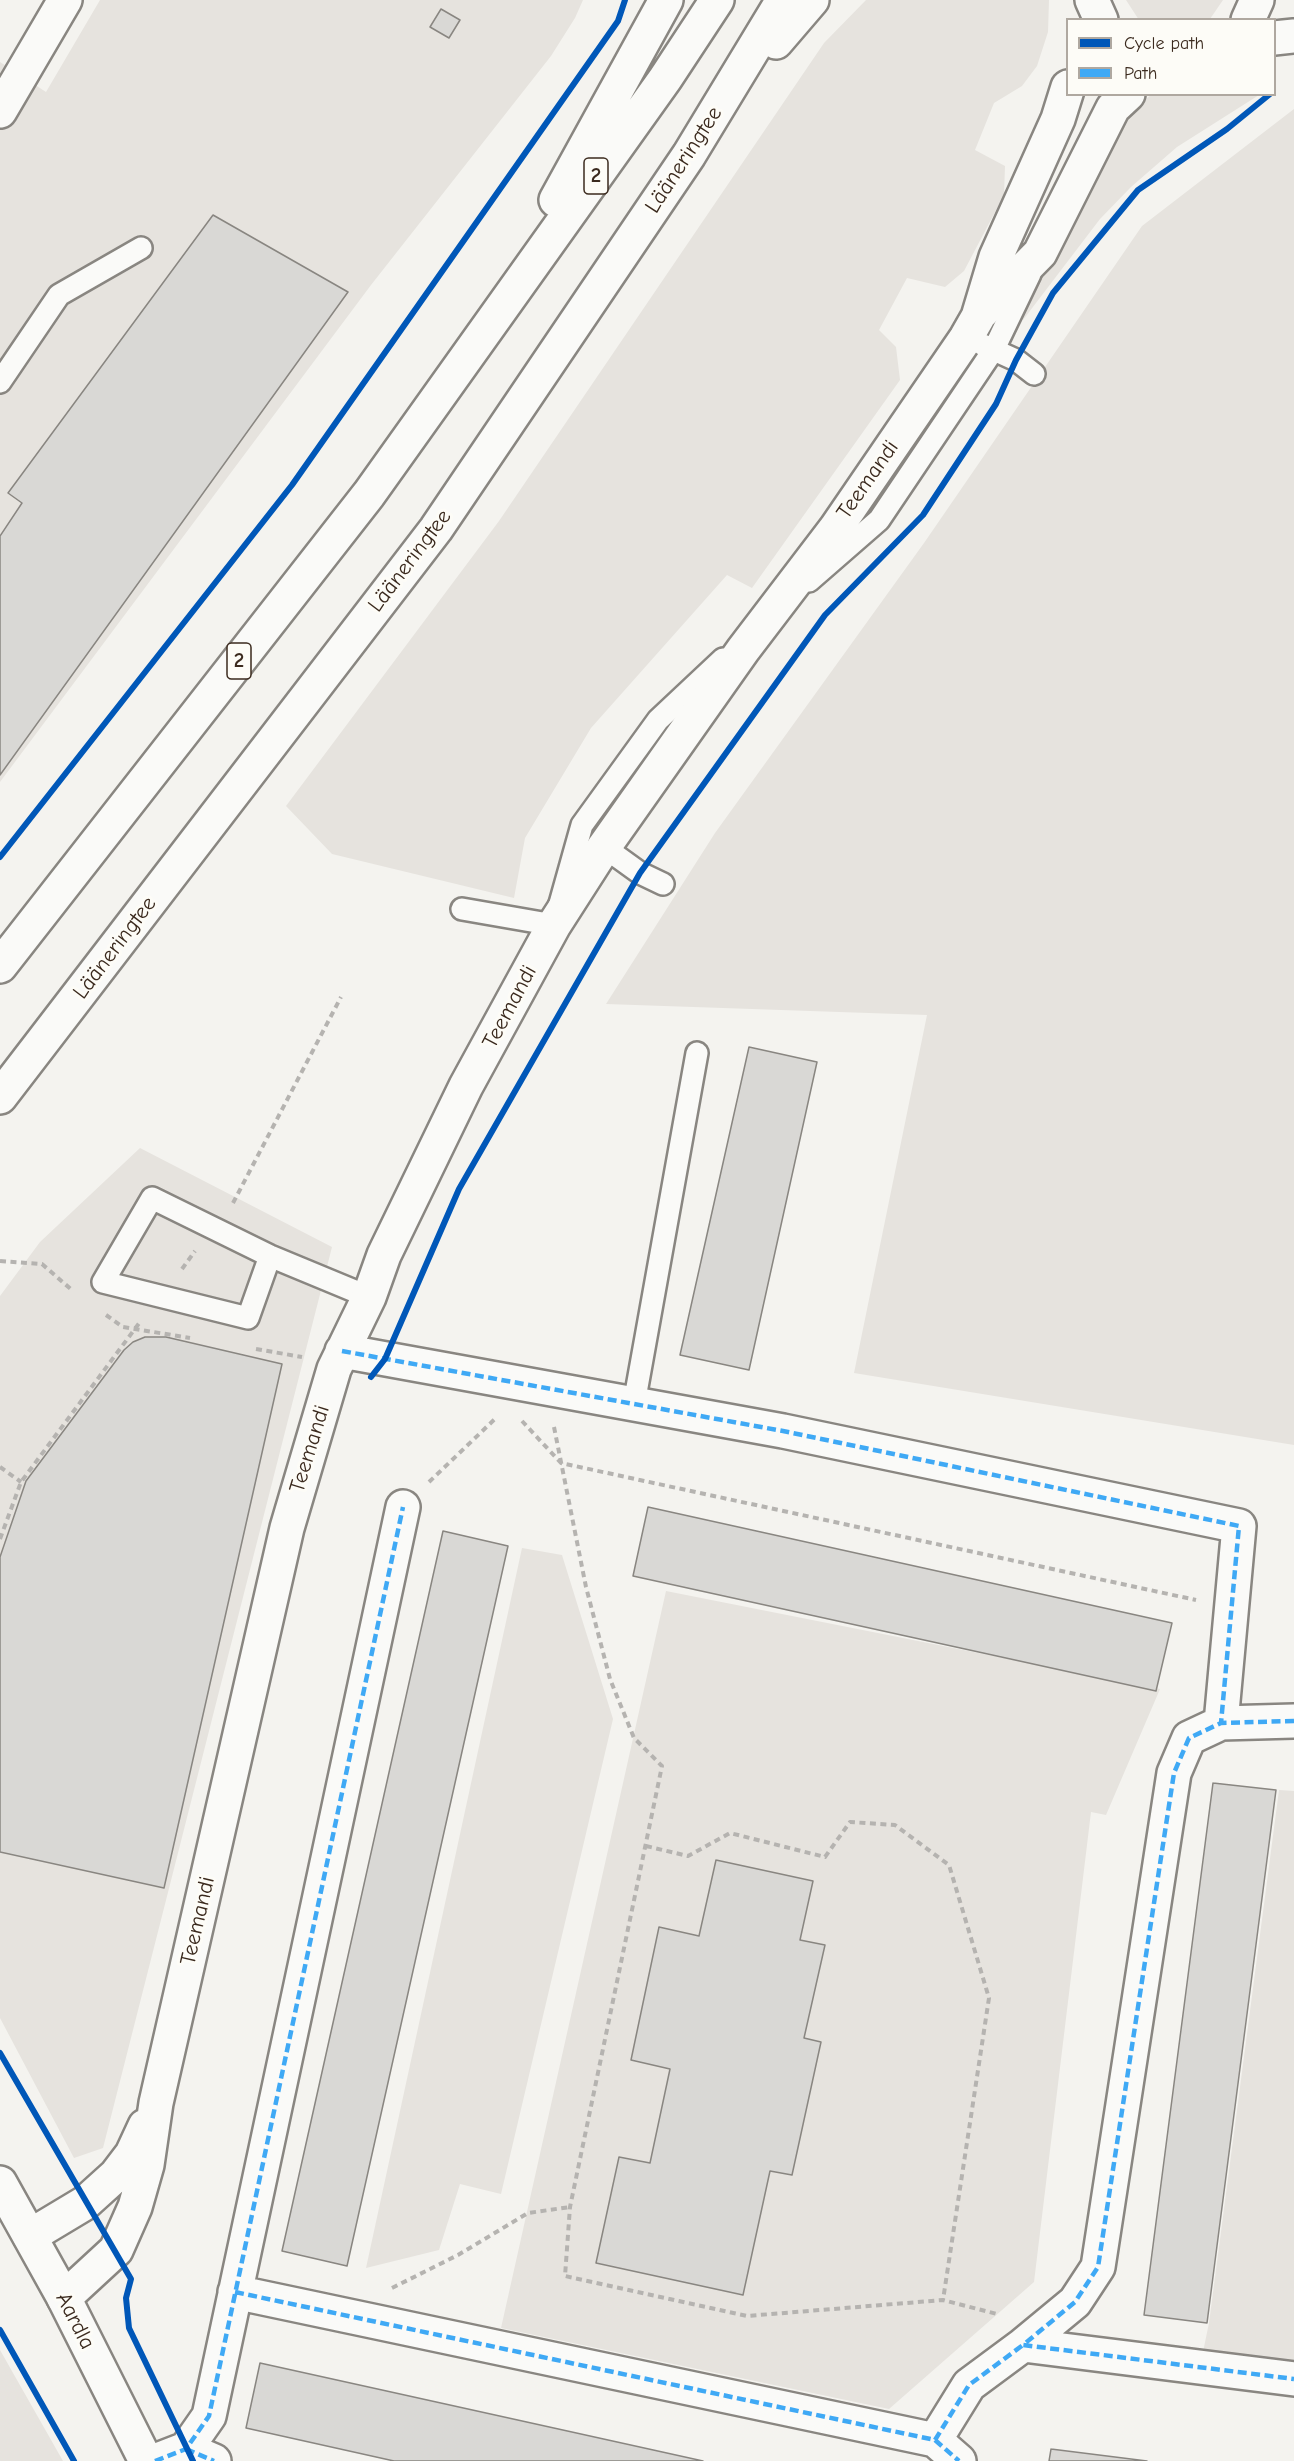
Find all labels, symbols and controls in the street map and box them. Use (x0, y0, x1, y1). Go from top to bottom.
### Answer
legend (1066, 18, 1276, 96)
text: Cycle path (1124, 33, 1204, 54)
text: Path (1124, 63, 1157, 84)
street label: Lääneringtee (640, 102, 728, 218)
road number: 2 (584, 158, 608, 194)
street label: Teemandi (831, 436, 905, 524)
street label: Lääneringtee (363, 504, 457, 618)
road number: 2 (227, 643, 251, 679)
street label: Lääneringtee (68, 891, 162, 1005)
street label: Teemandi (477, 961, 543, 1053)
street label: Teemandi (284, 1402, 336, 1496)
street label: Teemandi (175, 1874, 221, 1968)
street label: Aardla (50, 2288, 100, 2354)

